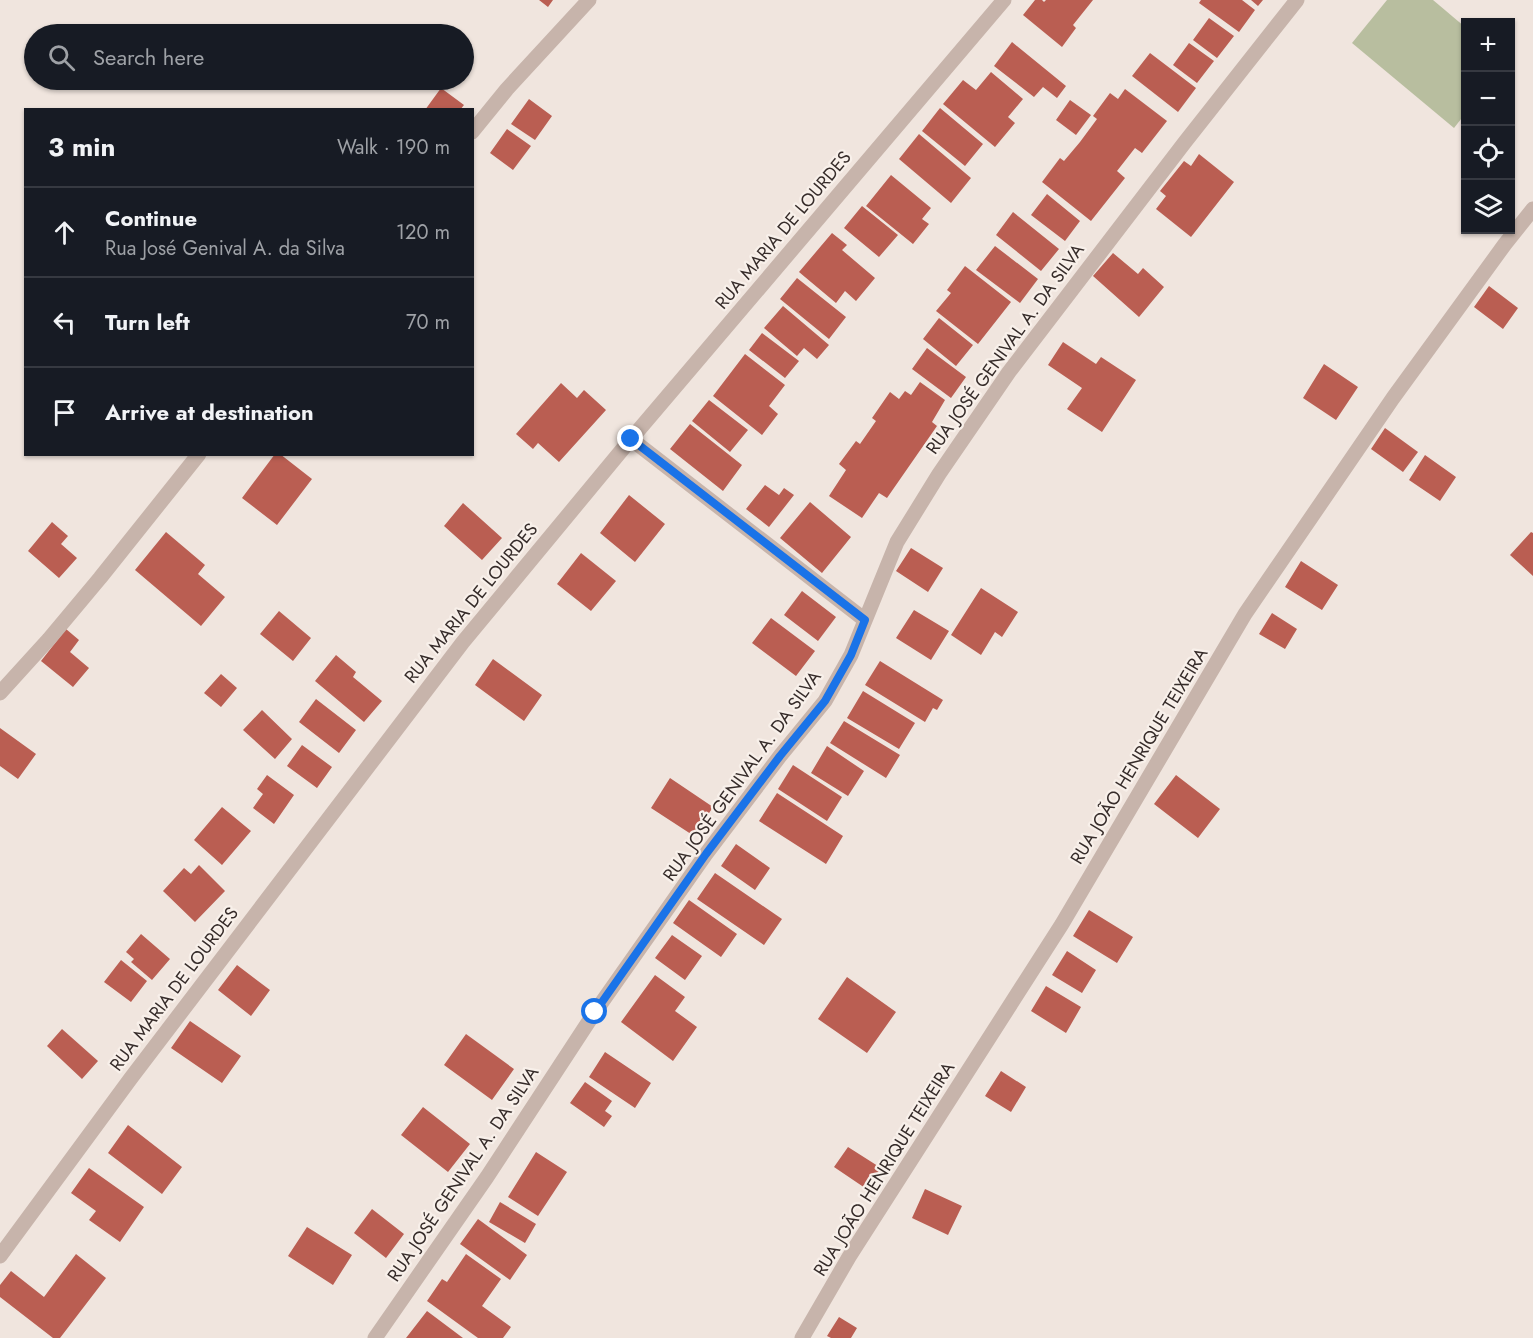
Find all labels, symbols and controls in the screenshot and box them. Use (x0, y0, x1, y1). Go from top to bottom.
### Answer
map controls (1461, 18, 1515, 234)
button: + (1461, 18, 1515, 72)
search box (24, 24, 474, 90)
icon: search (45, 41, 78, 74)
text: Search here (93, 41, 204, 73)
button: − (1461, 72, 1515, 126)
button: locate (1461, 126, 1515, 180)
text: 3 min (48, 128, 115, 166)
text: Walk · 190 m (337, 133, 450, 162)
street label: RUA MARIA DE LOURDES (709, 145, 857, 315)
button: layers (1461, 180, 1515, 234)
text: Continue (105, 202, 197, 234)
icon: ahead (48, 216, 81, 249)
text: 120 m (396, 218, 450, 247)
text: Rua José Genival A. da Silva (105, 234, 345, 263)
street label: RUA JOSÉ GENIVAL A. DA SILVA (920, 238, 1090, 460)
icon: left (48, 306, 81, 339)
text: Turn left (105, 306, 190, 338)
text: 70 m (406, 308, 450, 337)
icon: arrive (48, 396, 81, 429)
text: Arrive at destination (105, 396, 314, 428)
route end (617, 425, 643, 451)
street label: RUA MARIA DE LOURDES (398, 517, 544, 689)
street label: RUA JOÃO HENRIQUE TEIXEIRA (1064, 643, 1214, 869)
street label: RUA JOSÉ GENIVAL A. DA SILVA (657, 665, 827, 887)
street label: RUA MARIA DE LOURDES (104, 901, 245, 1076)
route start (581, 998, 607, 1024)
street label: RUA JOÃO HENRIQUE TEIXEIRA (807, 1057, 961, 1281)
street label: RUA JOSÉ GENIVAL A. DA SILVA (381, 1061, 545, 1287)

